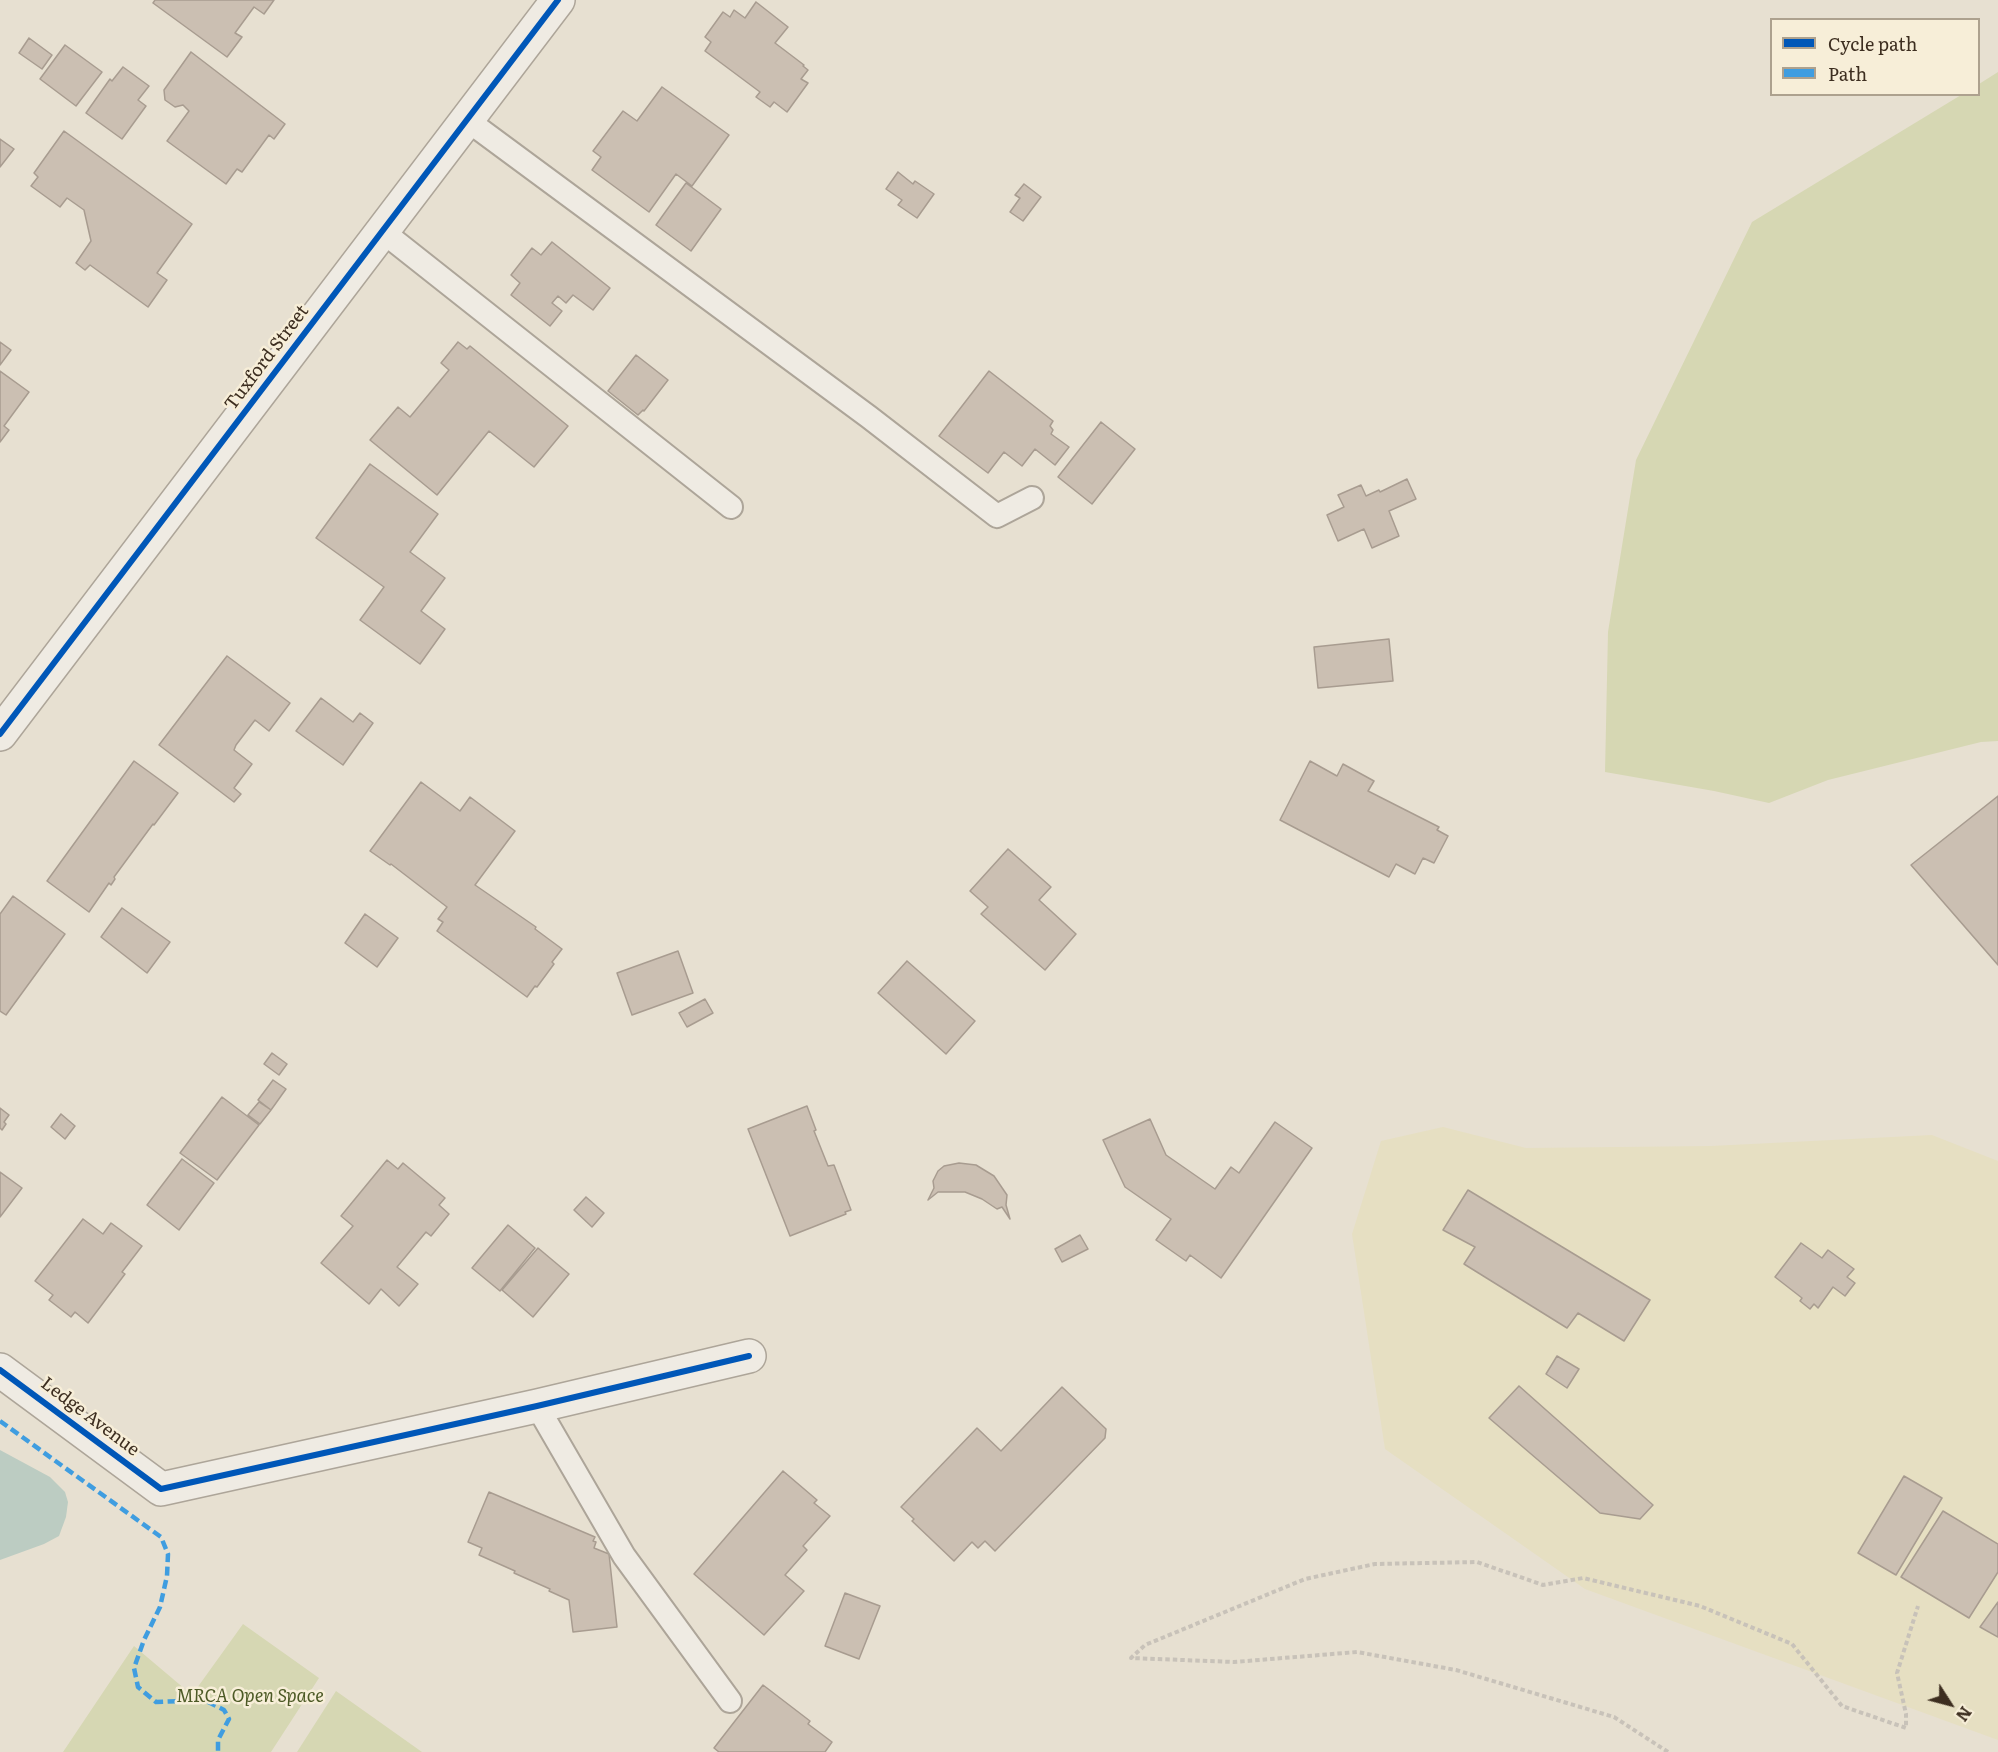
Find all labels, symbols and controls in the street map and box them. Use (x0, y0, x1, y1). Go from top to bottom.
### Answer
legend (1770, 18, 1980, 96)
text: Cycle path (1828, 30, 1917, 57)
text: Path (1828, 60, 1867, 87)
street label: Tuxford Street (220, 301, 314, 415)
street label: Ledge Avenue (37, 1373, 143, 1461)
north arrow (1920, 1674, 1980, 1734)
park label: MRCA Open Space (176, 1686, 324, 1708)
text: N (1951, 1702, 1978, 1727)

